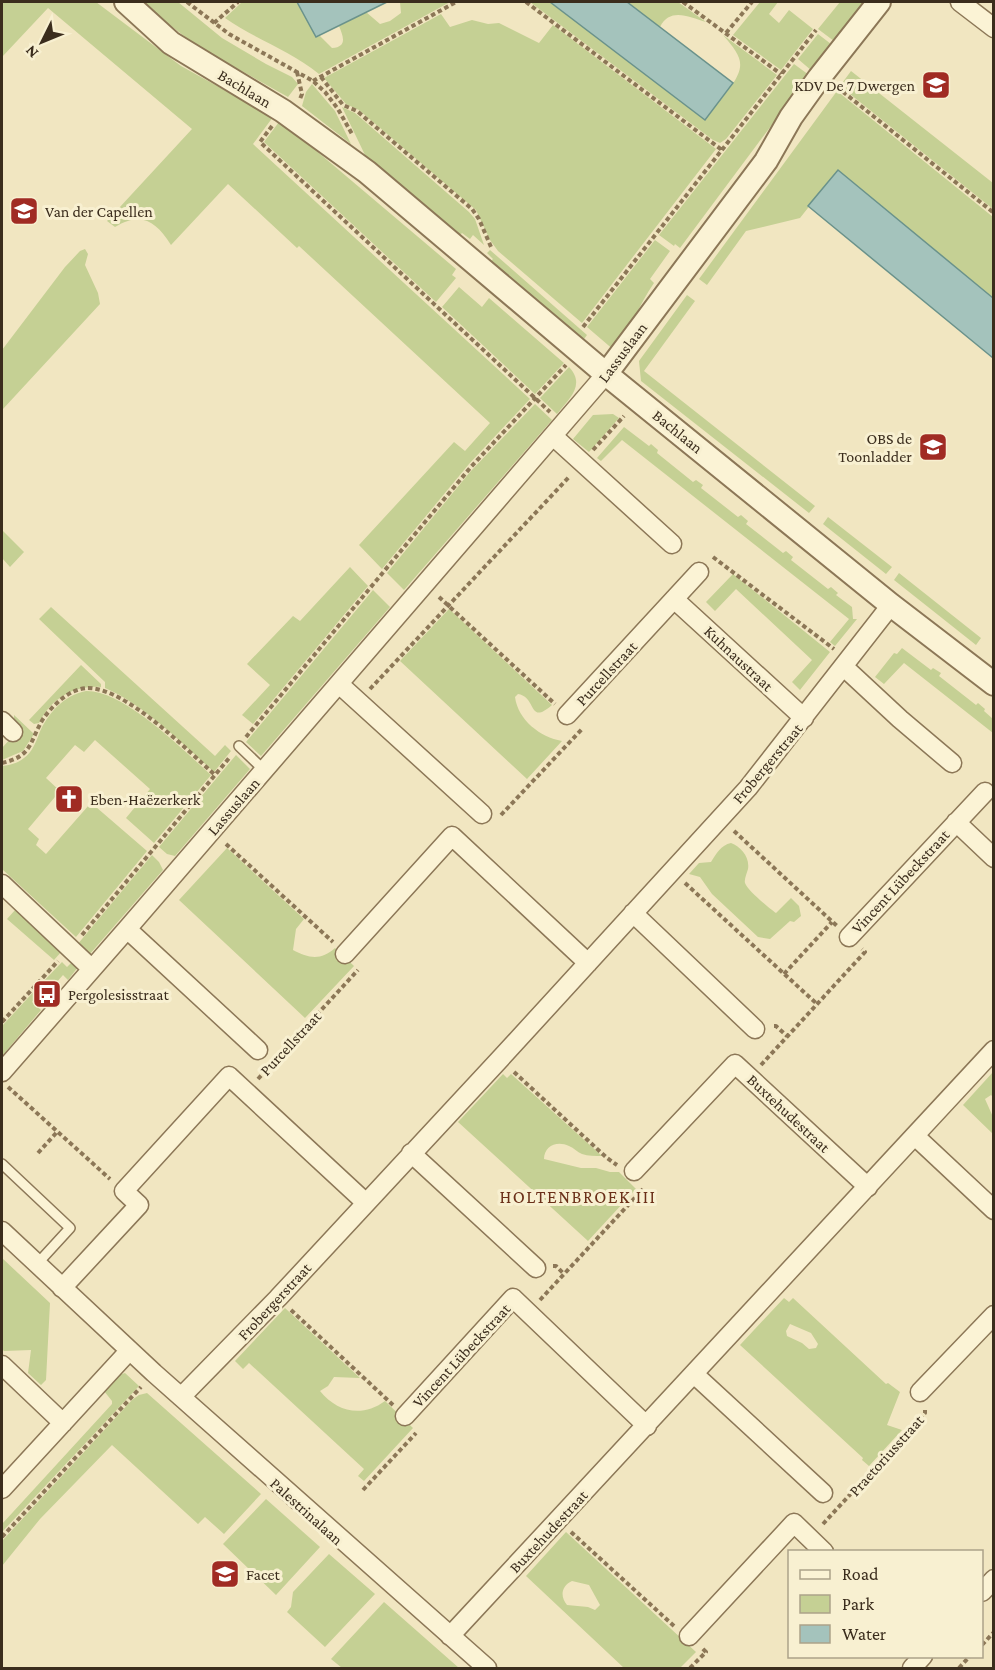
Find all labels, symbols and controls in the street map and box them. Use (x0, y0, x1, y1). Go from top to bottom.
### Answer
north arrow (12, 12, 72, 72)
text: N (21, 42, 41, 62)
street label: Bachlaan (215, 66, 275, 111)
school or university icon: KDV De 7 Dwergen (920, 69, 952, 101)
place label: KDV De 7 Dwergen (794, 77, 915, 95)
school or university icon: Van der Capellen (8, 195, 40, 227)
place label: Van der Capellen (45, 203, 153, 221)
street label: Lassuslaan (594, 319, 651, 385)
street label: Bachlaan (649, 406, 706, 457)
place label: OBS de Toonladder (838, 430, 912, 465)
school or university icon: OBS de Toonladder (917, 431, 949, 463)
street label: Kuhnaustraat (701, 622, 777, 695)
street label: Purcellstraat (573, 637, 641, 709)
street label: Frobergerstraat (729, 719, 807, 807)
street label: Lassuslaan (204, 774, 263, 838)
church icon: Eben-Haëzerkerk (53, 783, 85, 815)
place label: Eben-Haëzerkerk (90, 791, 201, 808)
street label: Vincent Lübeckstraat (848, 826, 953, 936)
bus stop icon: Pergolesisstraat (31, 978, 63, 1010)
place label: Pergolesisstraat (68, 986, 170, 1004)
street label: Purcellstraat (257, 1007, 325, 1079)
street label: Buxtehudestraat (744, 1071, 834, 1156)
district label: HOLTENBROEK III (499, 1187, 657, 1207)
street label: Frobergerstraat (234, 1259, 316, 1344)
street label: Vincent Lübeckstraat (409, 1300, 514, 1410)
street label: Praetoriusstraat (846, 1411, 928, 1499)
street label: Palestrinalaan (267, 1474, 347, 1549)
street label: Buxtehudestraat (506, 1486, 591, 1576)
legend (788, 1550, 983, 1658)
school or university icon: Facet (209, 1558, 241, 1590)
text: Road (842, 1564, 879, 1584)
place label: Facet (246, 1566, 281, 1583)
text: Park (842, 1594, 874, 1614)
text: Water (842, 1624, 887, 1644)

